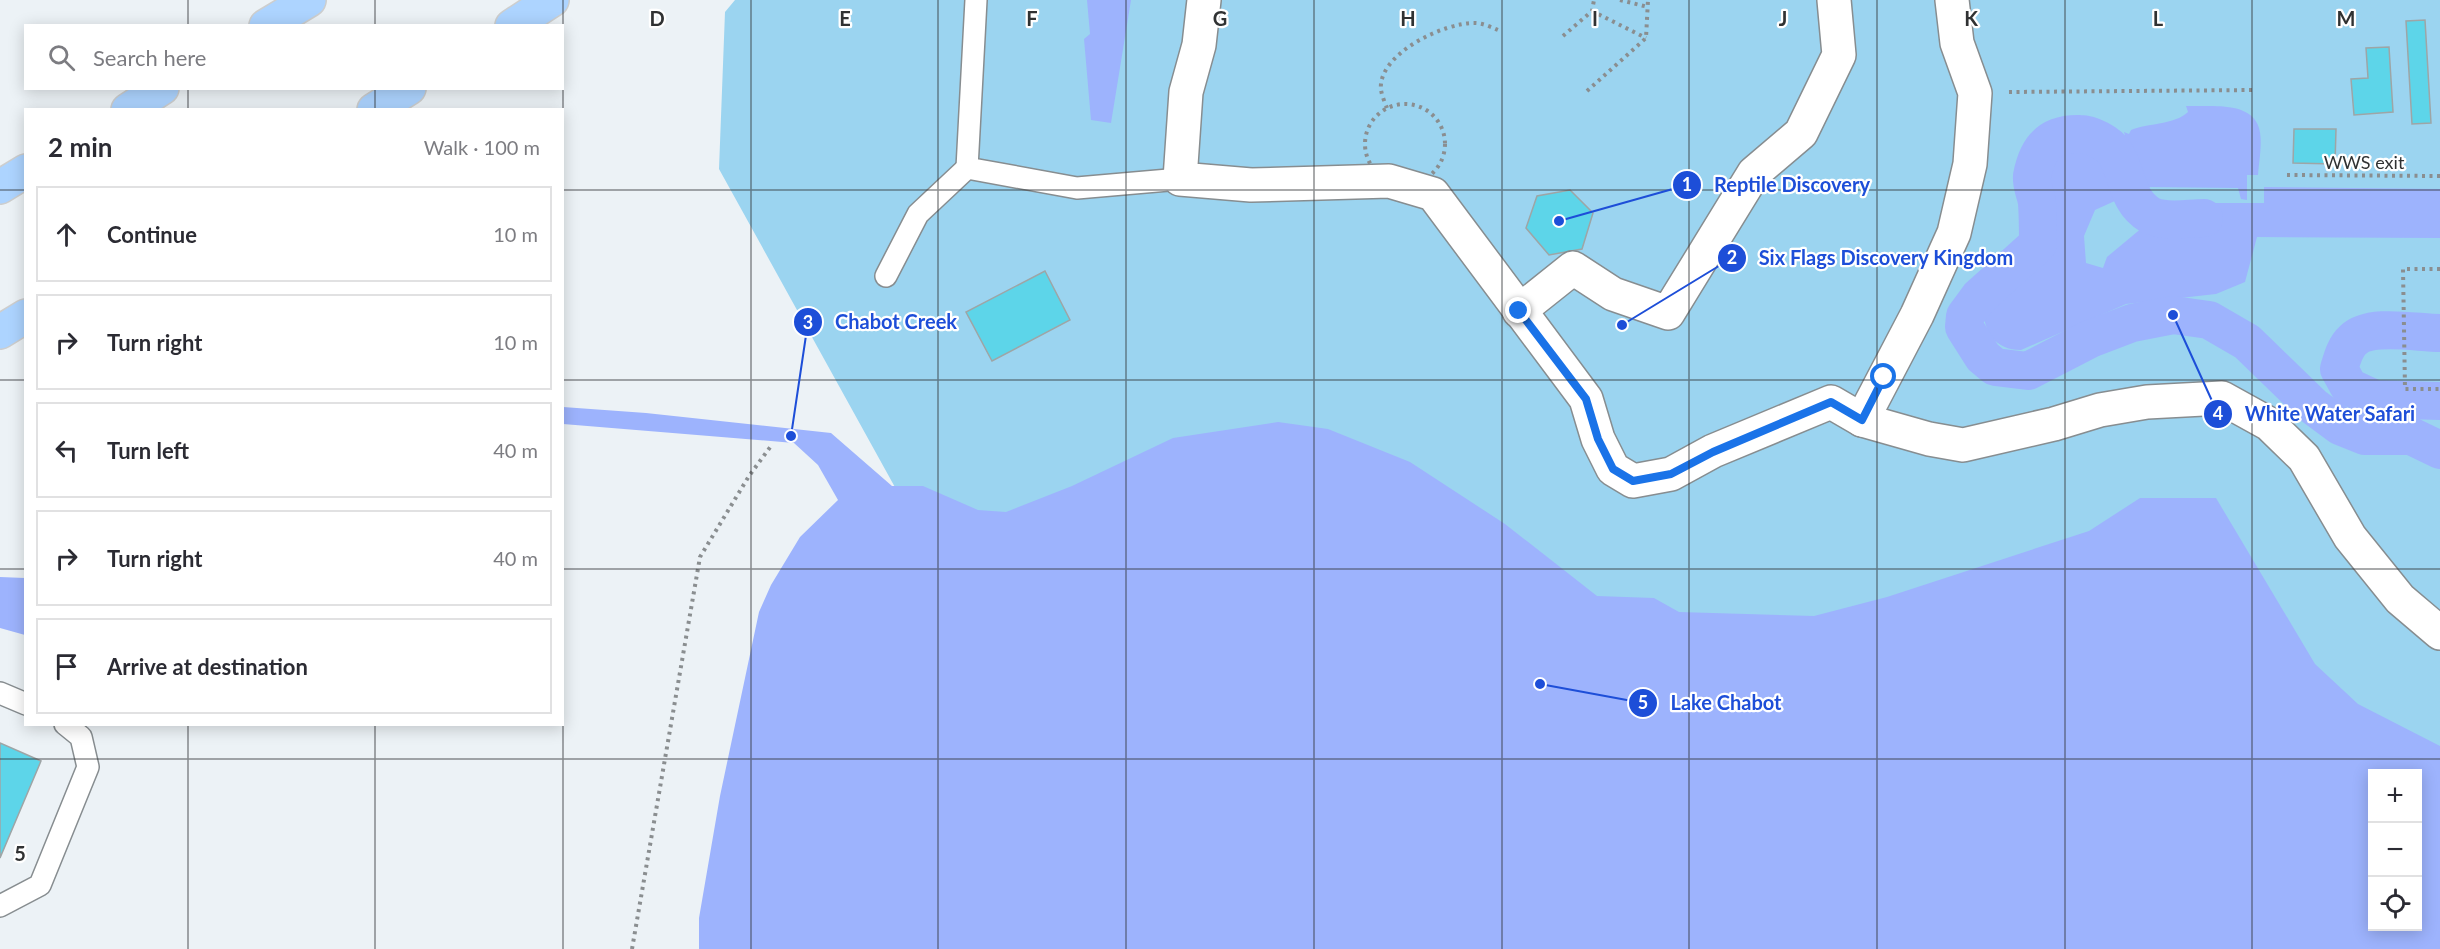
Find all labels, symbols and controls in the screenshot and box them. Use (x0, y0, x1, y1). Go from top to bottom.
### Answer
text: D (649, 6, 665, 30)
text: E (839, 6, 851, 30)
text: F (1026, 6, 1038, 30)
text: G (1213, 6, 1227, 30)
text: H (1400, 6, 1416, 30)
text: I (1592, 6, 1598, 30)
text: J (1779, 6, 1787, 30)
text: K (1964, 6, 1978, 30)
text: L (2153, 6, 2164, 30)
text: M (2337, 6, 2355, 30)
search box (24, 24, 564, 90)
icon: search (45, 41, 78, 74)
text: Search here (93, 44, 206, 71)
text: 2 min (48, 131, 112, 163)
text: Walk · 100 m (424, 135, 540, 159)
street label: WWS exit (2324, 151, 2405, 173)
callout: Reptile Discovery (1672, 166, 1882, 204)
text: Reptile Discovery (1714, 172, 1870, 196)
text: 1 (1682, 173, 1692, 195)
icon: ahead (50, 218, 83, 251)
text: Continue (107, 221, 197, 248)
text: 10 m (493, 222, 538, 246)
callout: Six Flags Discovery Kingdom (1717, 239, 2026, 277)
text: Six Flags Discovery Kingdom (1759, 245, 2013, 269)
text: 2 (1727, 246, 1737, 268)
route end (1505, 297, 1531, 323)
callout: Chabot Creek (793, 303, 969, 341)
text: Chabot Creek (835, 309, 957, 333)
text: 3 (803, 311, 813, 333)
icon: right (50, 326, 83, 359)
text: Turn right (107, 329, 202, 356)
text: 10 m (493, 330, 538, 354)
route start (1870, 363, 1896, 389)
callout: White Water Safari (2203, 395, 2427, 433)
text: White Water Safari (2245, 401, 2415, 425)
text: 4 (2213, 402, 2223, 424)
icon: left (50, 434, 83, 467)
text: Turn left (107, 437, 189, 464)
text: 40 m (493, 438, 538, 462)
icon: right (50, 542, 83, 575)
text: Turn right (107, 545, 202, 572)
text: 40 m (493, 546, 538, 570)
icon: arrive (50, 650, 83, 683)
text: Arrive at destination (107, 653, 308, 680)
callout: Lake Chabot (1628, 684, 1793, 722)
text: Lake Chabot (1671, 690, 1782, 714)
text: 5 (1638, 691, 1648, 713)
map controls (2368, 769, 2422, 931)
button: + (2368, 769, 2422, 823)
button: − (2368, 823, 2422, 877)
text: 5 (14, 841, 26, 865)
button: locate (2368, 877, 2422, 931)

